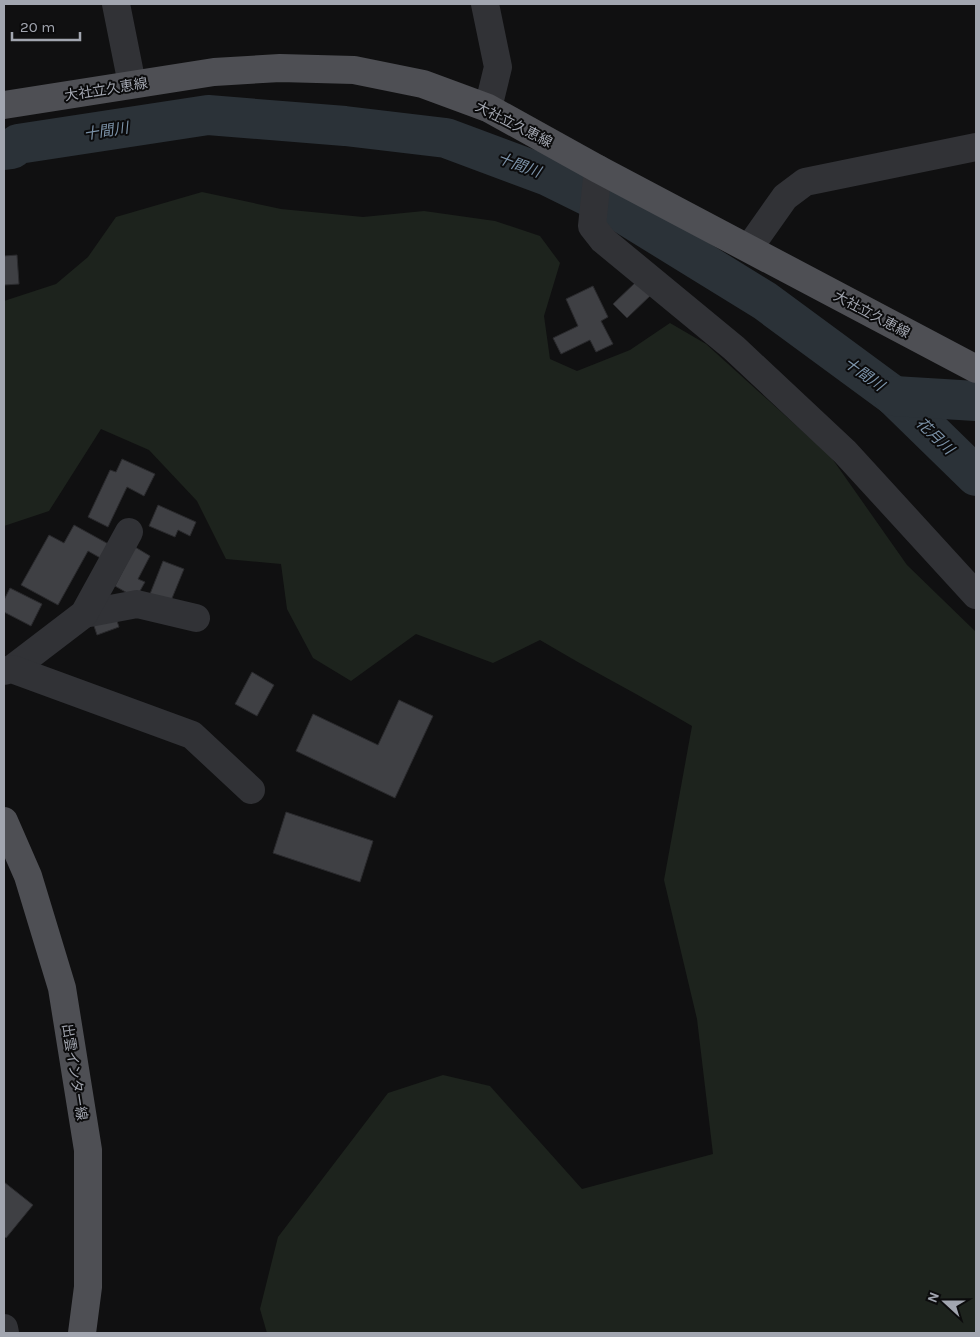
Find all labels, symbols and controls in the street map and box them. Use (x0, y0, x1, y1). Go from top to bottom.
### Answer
scale bar (12, 10, 80, 42)
text: 20 m (20, 18, 55, 36)
street label: 大社立久恵線 (63, 75, 149, 104)
street label: 大社立久恵線 (472, 98, 555, 151)
water label: 十間川 (82, 118, 132, 143)
water label: 十間川 (495, 149, 545, 182)
street label: 大社立久恵線 (831, 287, 913, 342)
water label: 十間川 (841, 353, 889, 396)
water label: 花月川 (913, 414, 959, 459)
street label: 出雲インター線 (58, 1022, 91, 1122)
north arrow (920, 1277, 970, 1327)
text: N (924, 1290, 943, 1305)

